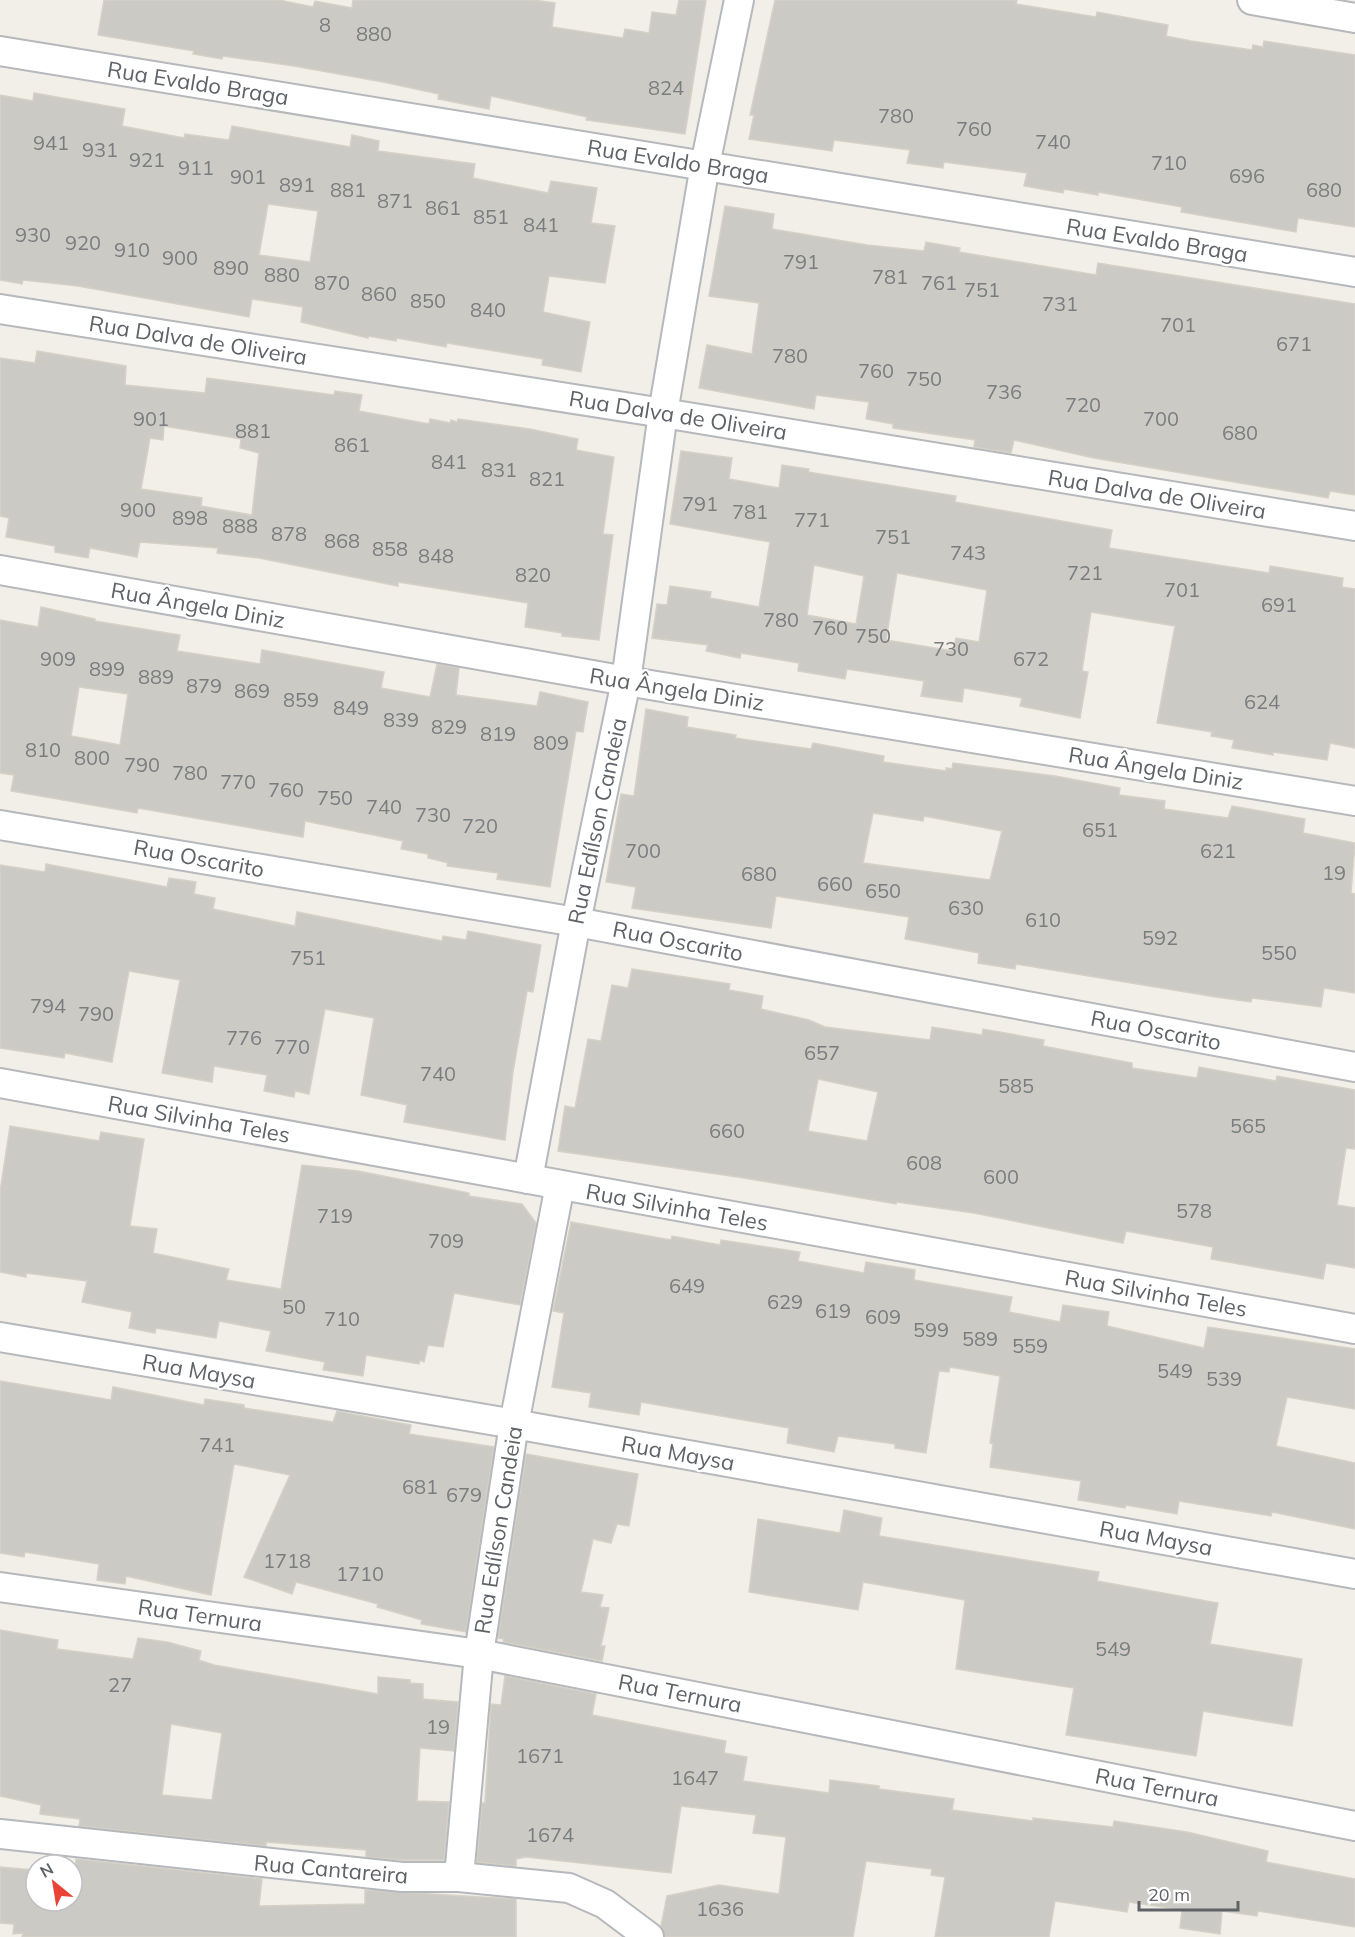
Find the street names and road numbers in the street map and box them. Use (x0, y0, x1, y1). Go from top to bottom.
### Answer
street label: Rua Evaldo Braga (105, 55, 291, 111)
street label: Rua Evaldo Braga (585, 133, 771, 189)
street label: Rua Evaldo Braga (1064, 212, 1250, 268)
street label: Rua Dalva de Oliveira (87, 309, 309, 371)
street label: Rua Dalva de Oliveira (567, 384, 789, 446)
street label: Rua Dalva de Oliveira (1046, 463, 1268, 525)
street label: Rua Ângela Diniz (109, 576, 287, 634)
street label: Rua Ângela Diniz (588, 661, 766, 717)
street label: Rua Edílson Candeia (561, 715, 633, 927)
street label: Rua Ângela Diniz (1067, 740, 1245, 796)
street label: Rua Oscarito (132, 833, 266, 883)
street label: Rua Oscarito (610, 915, 746, 967)
street label: Rua Oscarito (1088, 1004, 1224, 1056)
street label: Rua Silvinha Teles (106, 1089, 292, 1149)
street label: Rua Silvinha Teles (584, 1177, 770, 1237)
street label: Rua Silvinha Teles (1063, 1263, 1249, 1323)
street label: Rua Maysa (140, 1347, 258, 1395)
street label: Rua Edílson Candeia (468, 1424, 528, 1636)
street label: Rua Maysa (619, 1429, 737, 1477)
street label: Rua Maysa (1097, 1514, 1215, 1562)
street label: Rua Ternura (136, 1592, 264, 1638)
street label: Rua Ternura (616, 1667, 744, 1719)
street label: Rua Ternura (1093, 1761, 1221, 1813)
street label: Rua Cantareira (253, 1848, 409, 1890)

